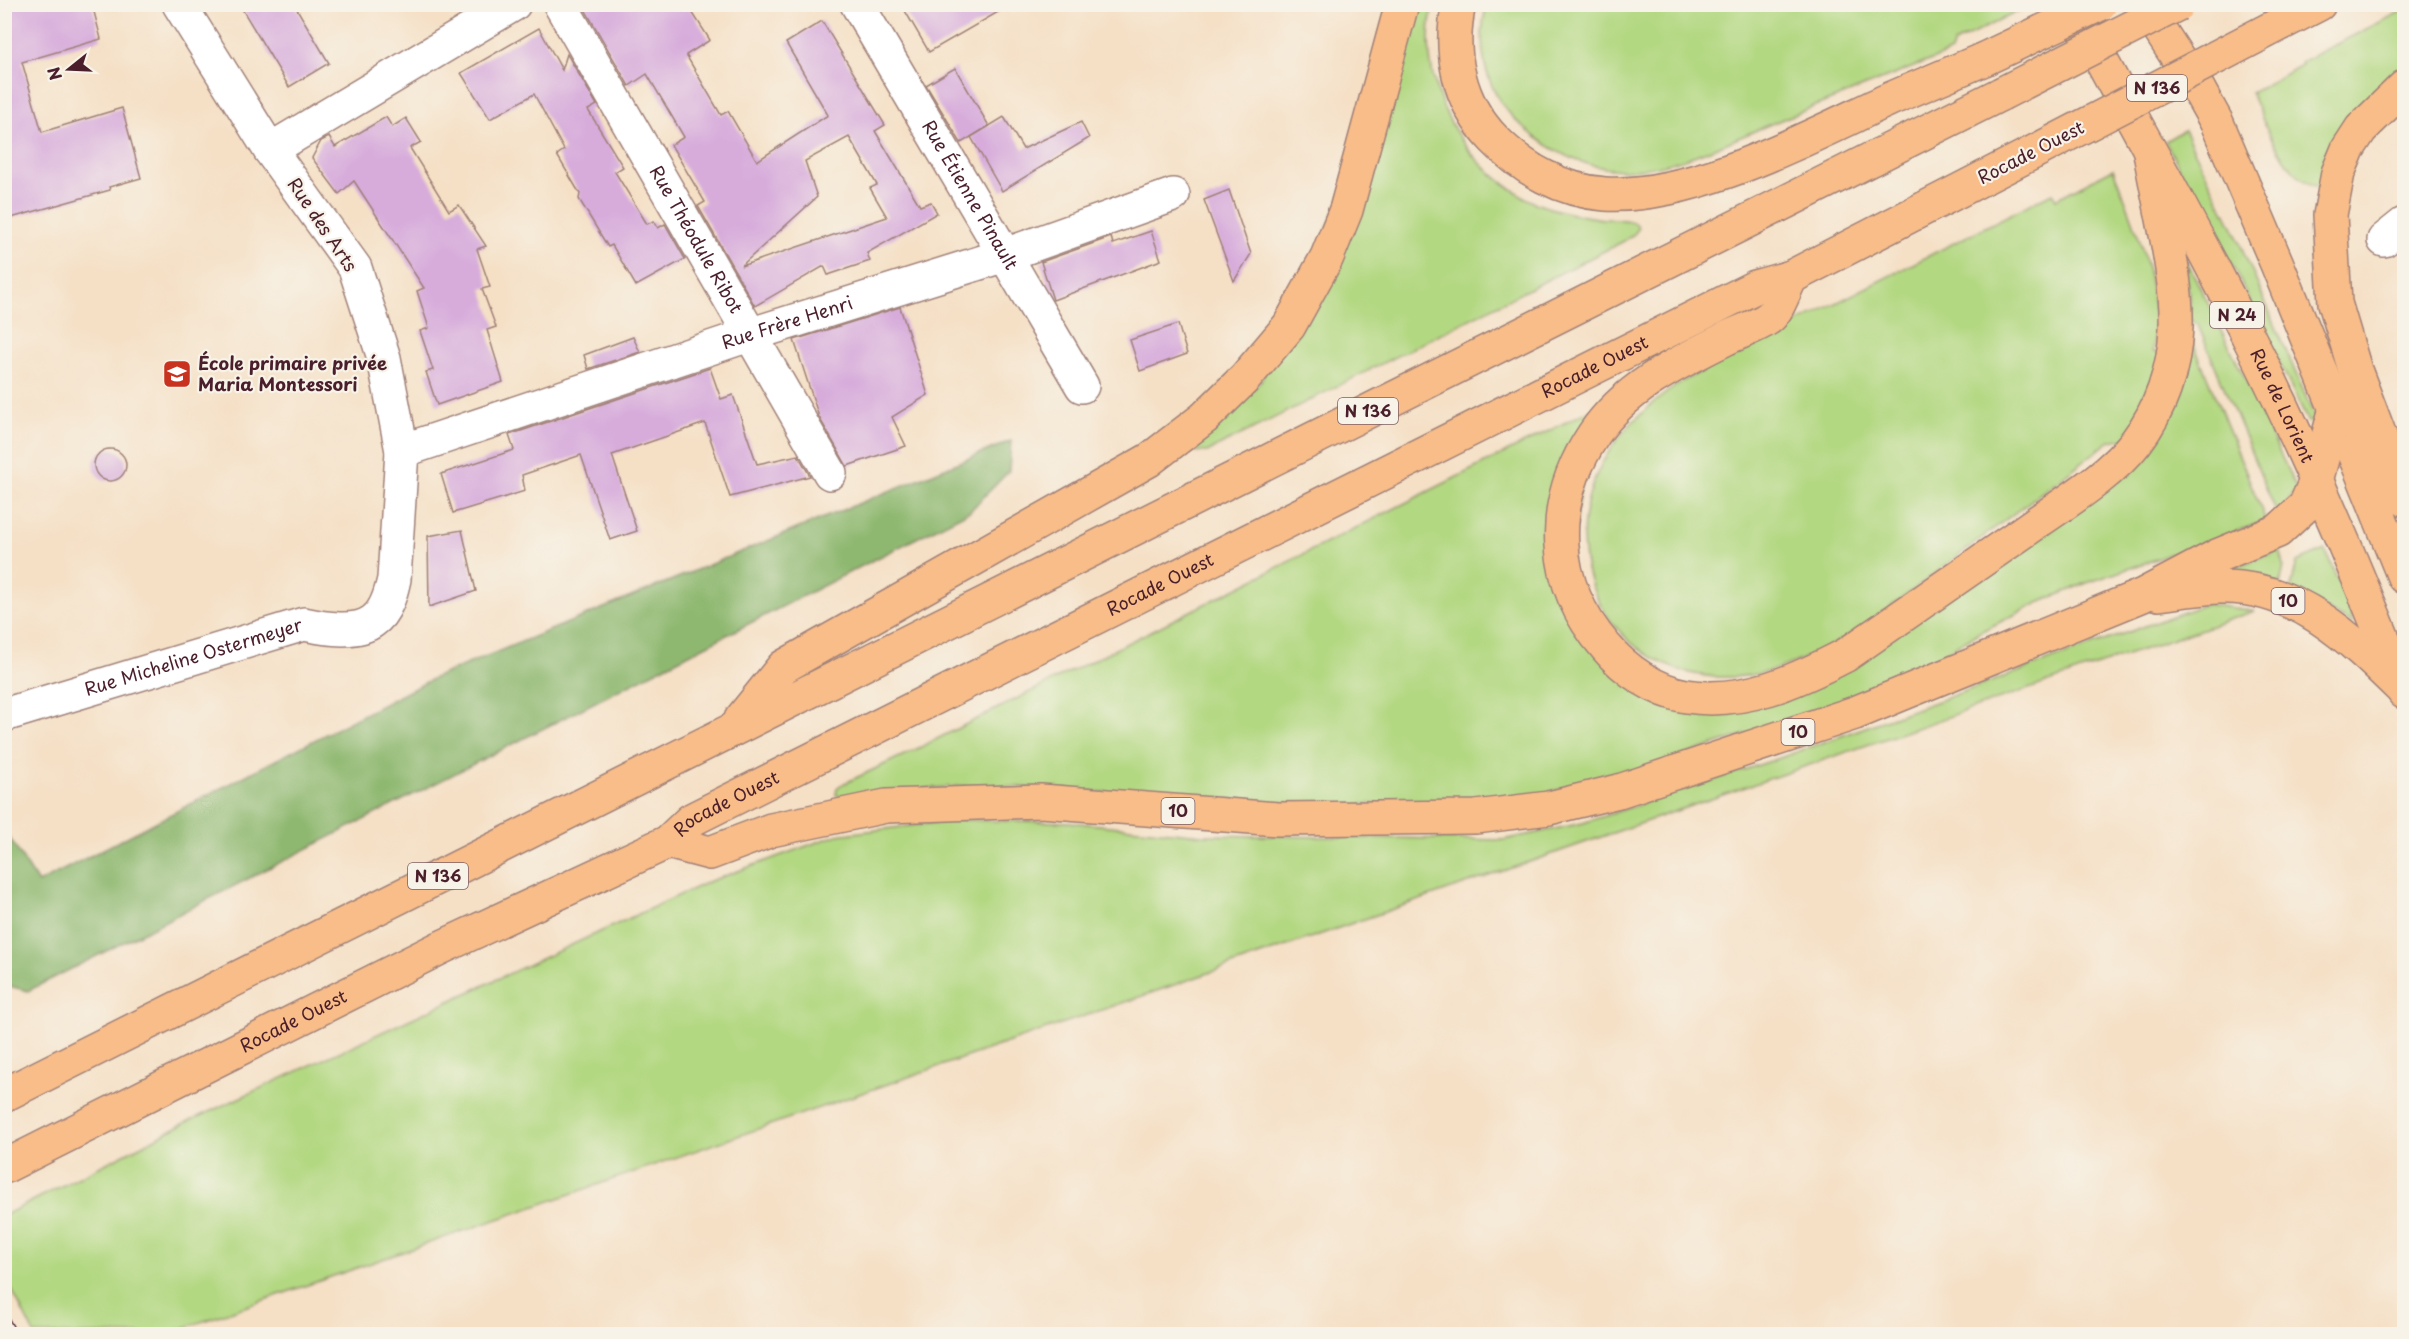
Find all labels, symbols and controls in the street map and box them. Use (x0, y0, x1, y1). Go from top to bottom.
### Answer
north arrow (39, 39, 99, 99)
text: N (40, 64, 67, 84)
road number: N 136 (2127, 75, 2187, 101)
street label: Rocade Ouest (1972, 113, 2088, 190)
street label: Rue Étienne Pinault (916, 115, 1026, 274)
street label: Rue Théodule Ribot (644, 160, 750, 318)
street label: Rue des Arts (282, 172, 365, 277)
street label: Rue Frère Henri (718, 288, 856, 355)
road number: N 24 (2210, 302, 2264, 328)
street label: Rocade Ouest (1536, 328, 1652, 404)
street label: Rue de Lorient (2244, 343, 2322, 467)
place label: École primaire privée Maria Montessori (198, 349, 387, 397)
school or university icon: École primaire privée Maria Montessori (161, 358, 193, 390)
road number: N 136 (1338, 398, 1398, 424)
street label: Rocade Ouest (1101, 545, 1218, 622)
road number: 10 (2272, 588, 2304, 614)
street label: Rue Micheline Ostermeyer (81, 610, 306, 702)
road number: 10 (1782, 719, 1814, 745)
street label: Rocade Ouest (666, 763, 783, 842)
road number: 10 (1162, 798, 1194, 824)
road number: N 136 (408, 863, 468, 889)
street label: Rocade Ouest (235, 982, 351, 1059)

